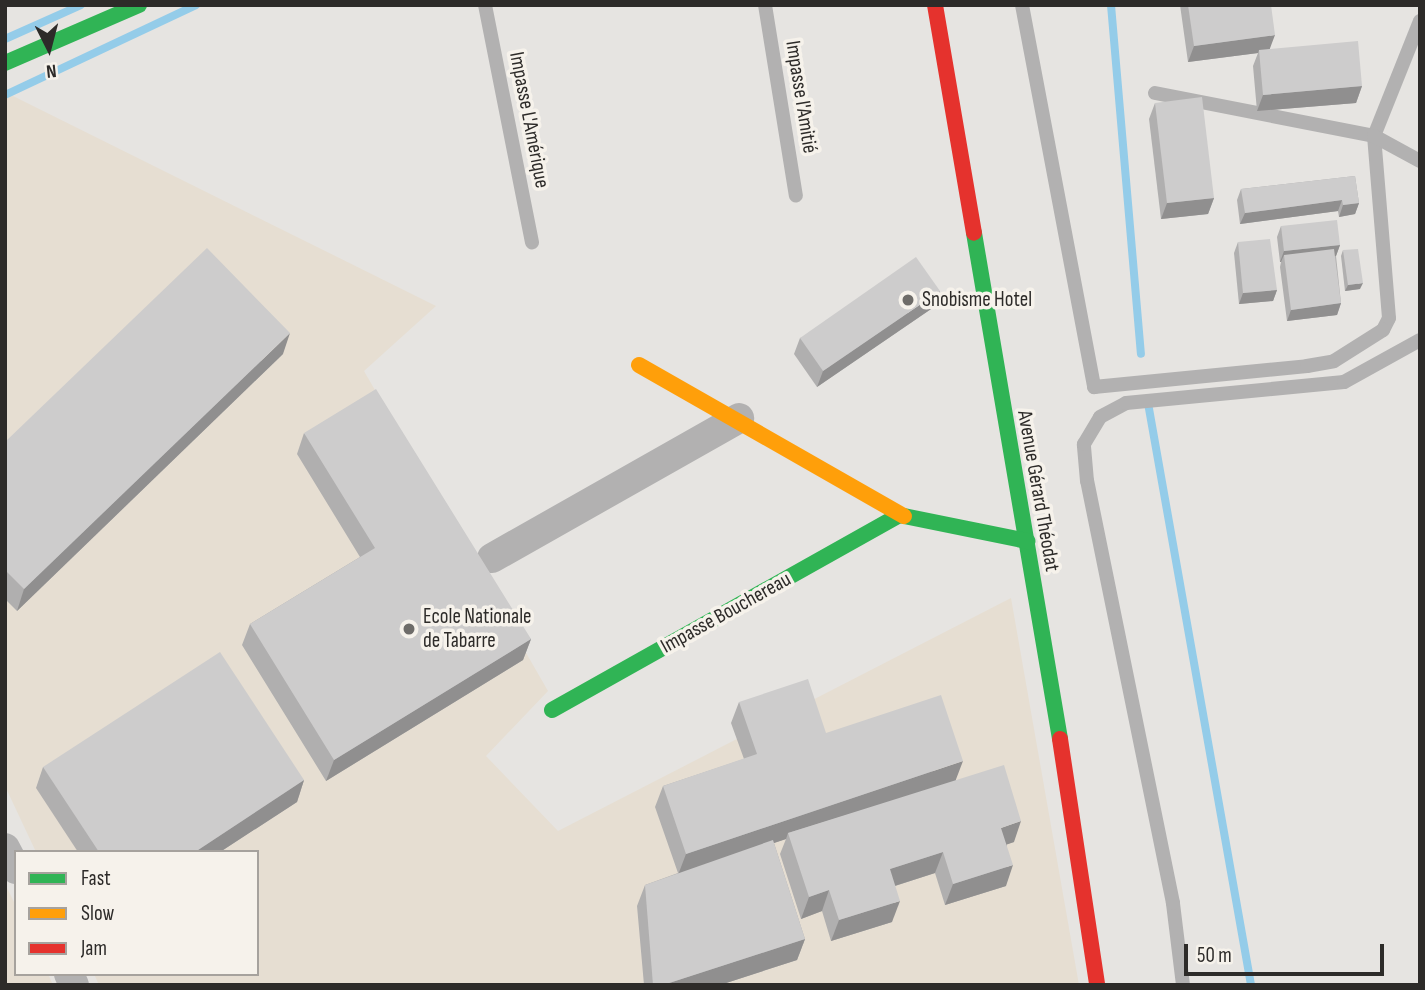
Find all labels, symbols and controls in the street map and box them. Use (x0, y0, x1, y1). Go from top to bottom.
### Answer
north arrow (14, 14, 84, 84)
street label: Impasse l'Amitié (780, 39, 822, 155)
street label: Impasse L'Amérique (503, 50, 555, 190)
text: N (45, 58, 57, 82)
place label: Snobisme Hotel (922, 287, 1032, 313)
marker: Snobisme Hotel (900, 292, 916, 308)
street label: Avenue Gérard Théodat (1011, 409, 1065, 573)
street label: Impasse Bouchereau (657, 567, 795, 659)
place label: Ecole Nationale de Tabarre (423, 604, 531, 654)
marker: Ecole Nationale de Tabarre (401, 621, 417, 637)
legend (14, 850, 259, 976)
text: Fast (81, 866, 111, 891)
text: Slow (81, 901, 114, 926)
scale bar (1187, 930, 1386, 974)
text: Jam (81, 936, 107, 961)
text: 50 m (1197, 943, 1232, 968)

